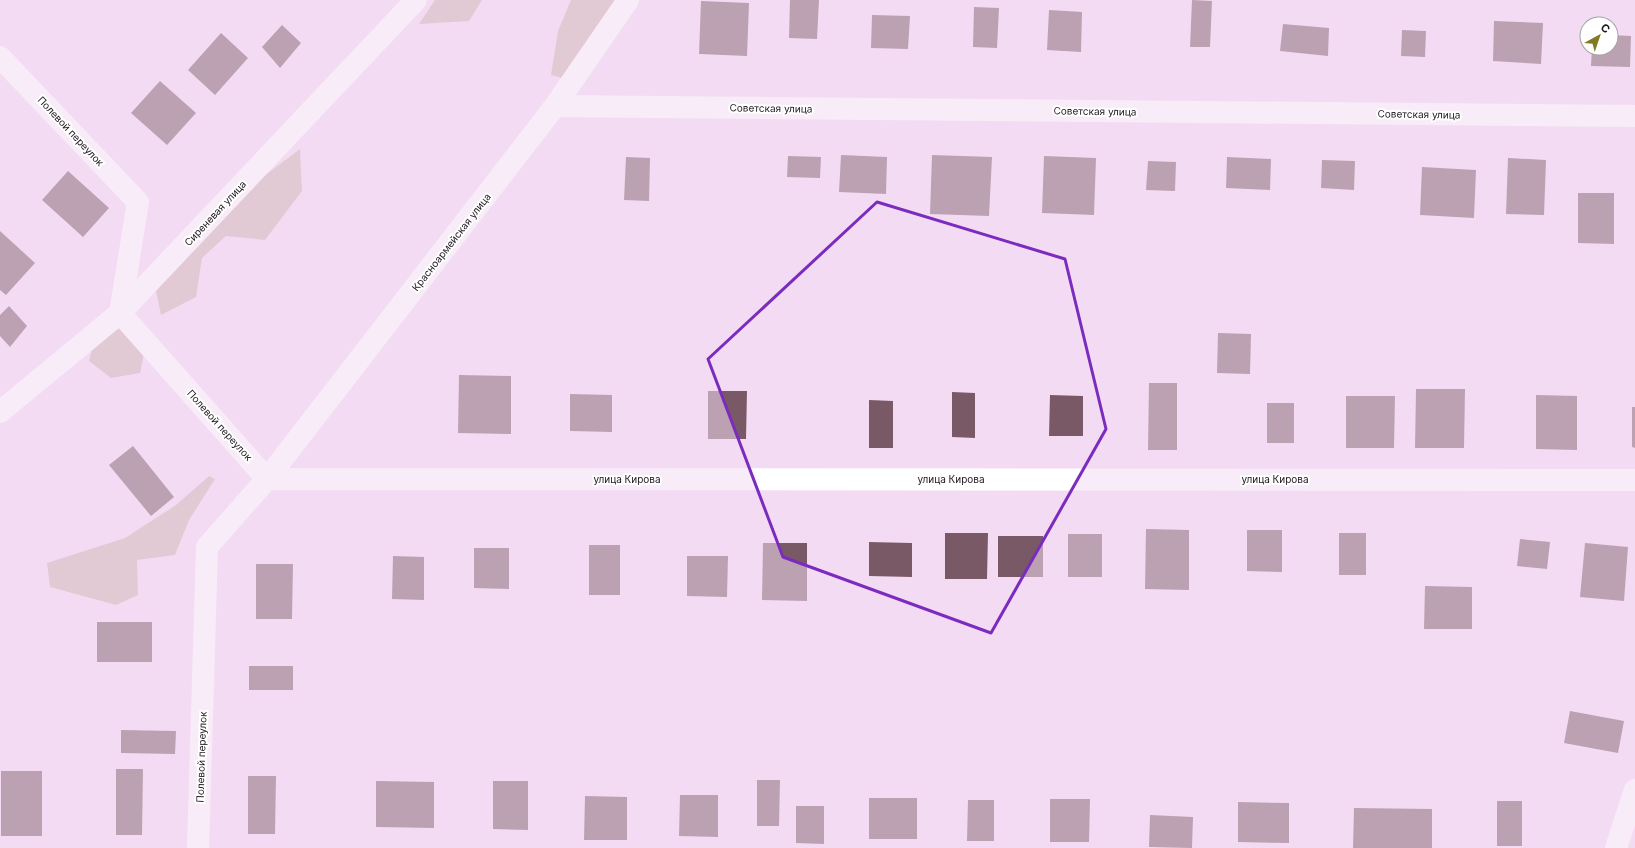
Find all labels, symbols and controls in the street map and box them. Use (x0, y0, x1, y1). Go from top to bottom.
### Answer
north arrow (1579, 16, 1619, 56)
text: С (1598, 20, 1613, 36)
street label: Полевой переулок (36, 94, 107, 169)
street label: Советская улица (730, 101, 812, 115)
street label: Советская улица (1054, 104, 1136, 118)
street label: Советская улица (1378, 107, 1460, 121)
street label: Сиреневая улица (182, 178, 248, 248)
street label: Красноармейская улица (409, 191, 493, 293)
street label: Полевой переулок (185, 387, 255, 463)
street label: улица Кирова (593, 473, 661, 485)
street label: улица Кирова (917, 473, 985, 485)
street label: улица Кирова (1241, 473, 1309, 485)
street label: Полевой переулок (193, 711, 209, 803)

